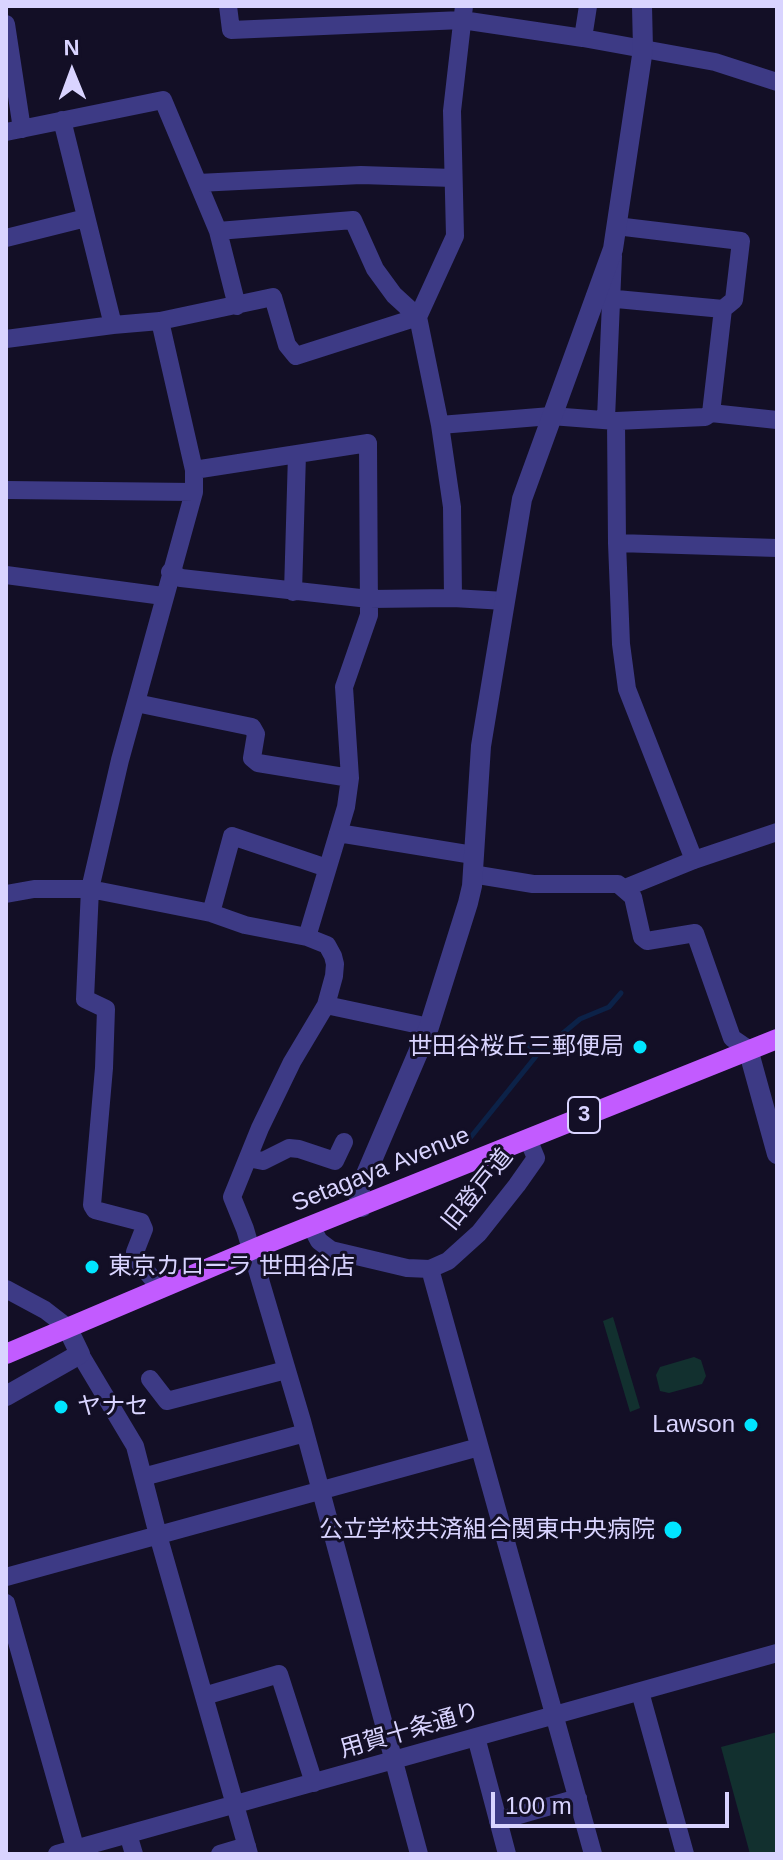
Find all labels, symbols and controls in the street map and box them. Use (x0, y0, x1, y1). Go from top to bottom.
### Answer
north arrow (32, 32, 112, 112)
text: N (63, 35, 80, 60)
place label: 世田谷桜丘三郵便局 (408, 1033, 624, 1061)
marker: 世田谷桜丘三郵便局 (631, 1038, 649, 1056)
road number: 3 (568, 1097, 600, 1133)
street label: Setagaya Avenue (288, 1121, 474, 1219)
street label: 旧登戸道 (437, 1144, 519, 1236)
place label: 東京カローラ 世田谷店 (108, 1253, 355, 1281)
marker: 東京カローラ 世田谷店 (83, 1258, 101, 1276)
place label: ヤナセ (77, 1393, 149, 1421)
marker: ヤナセ (52, 1398, 70, 1416)
place label: Lawson (652, 1411, 735, 1439)
marker: Lawson (742, 1416, 760, 1434)
place label: 公立学校共済組合関東中央病院 (319, 1516, 655, 1544)
marker: 公立学校共済組合関東中央病院 (662, 1519, 684, 1541)
street label: 用賀十条通り (337, 1697, 483, 1765)
scale bar (495, 1776, 733, 1826)
text: 100 m (505, 1792, 572, 1819)

